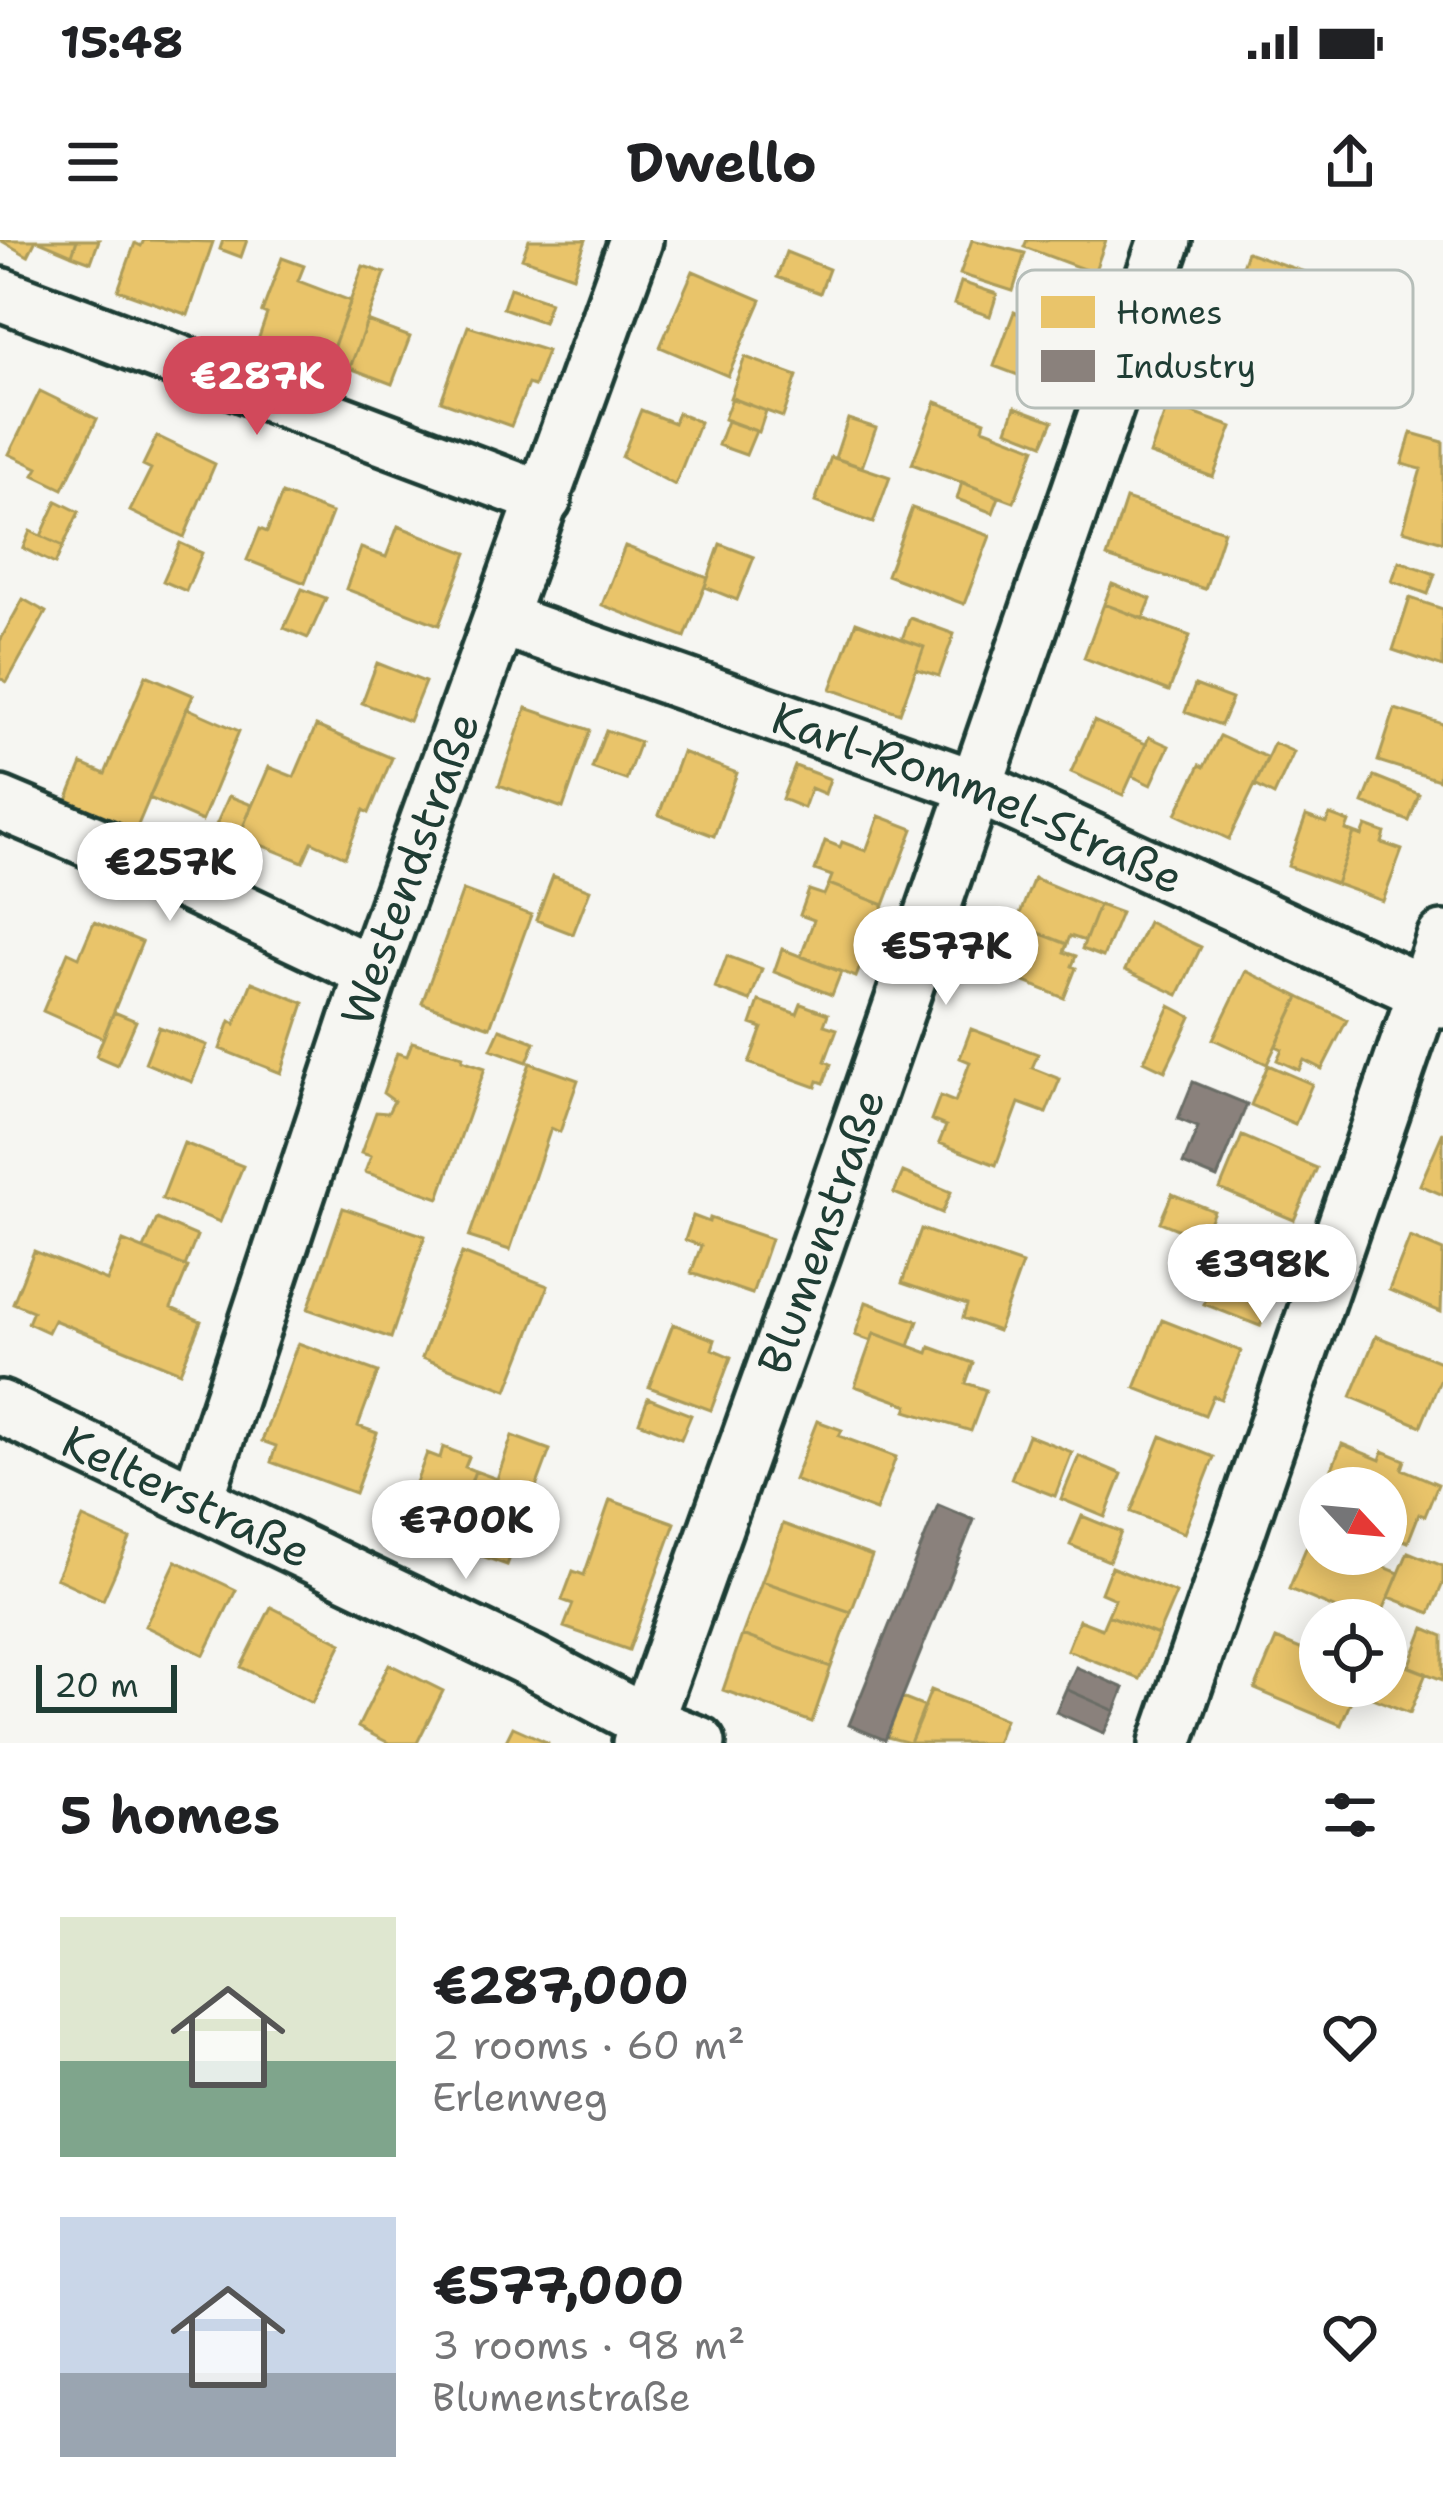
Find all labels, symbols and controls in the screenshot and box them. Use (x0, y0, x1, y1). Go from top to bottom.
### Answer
text: 15:48 (60, 12, 183, 72)
text: Dwello (626, 126, 817, 198)
icon: menu (60, 129, 126, 195)
icon: share (1317, 129, 1383, 195)
legend (1017, 270, 1413, 408)
text: Homes (1116, 290, 1223, 335)
pin: €287K (173, 336, 341, 438)
text: Industry (1116, 344, 1256, 389)
text: €287K (190, 349, 324, 401)
street label: Karl-Rommel-Straße (764, 687, 1193, 908)
street label: Westendstraße (326, 704, 493, 1033)
pin: €257K (86, 822, 254, 924)
text: €257K (104, 835, 236, 887)
pin: €577K (862, 906, 1030, 1008)
text: €577K (880, 919, 1012, 971)
street label: Blumenstraße (743, 1081, 899, 1383)
pin: €398K (1178, 1224, 1346, 1326)
text: €398K (1195, 1237, 1329, 1289)
street label: Kelterstraße (52, 1411, 321, 1582)
north arrow (1299, 1467, 1407, 1575)
map controls (1299, 1467, 1407, 1707)
pin: €700K (382, 1480, 550, 1582)
text: €700K (399, 1493, 533, 1545)
button: locate (1299, 1599, 1407, 1707)
scale bar (36, 1659, 177, 1712)
text: 20 m (54, 1663, 139, 1708)
text: 5 homes (60, 1781, 280, 1849)
icon: filters (1317, 1782, 1383, 1848)
text: €287,000 (432, 1951, 689, 2019)
icon: home (156, 1965, 300, 2109)
icon: heart (1317, 2004, 1383, 2070)
text: 2 rooms · 60 m² (432, 2019, 745, 2071)
text: Erlenweg (432, 2071, 608, 2123)
text: €577,000 (432, 2251, 684, 2319)
icon: home (156, 2265, 300, 2409)
icon: heart (1317, 2304, 1383, 2370)
text: 3 rooms · 98 m² (432, 2319, 745, 2371)
text: Blumenstraße (432, 2371, 691, 2423)

